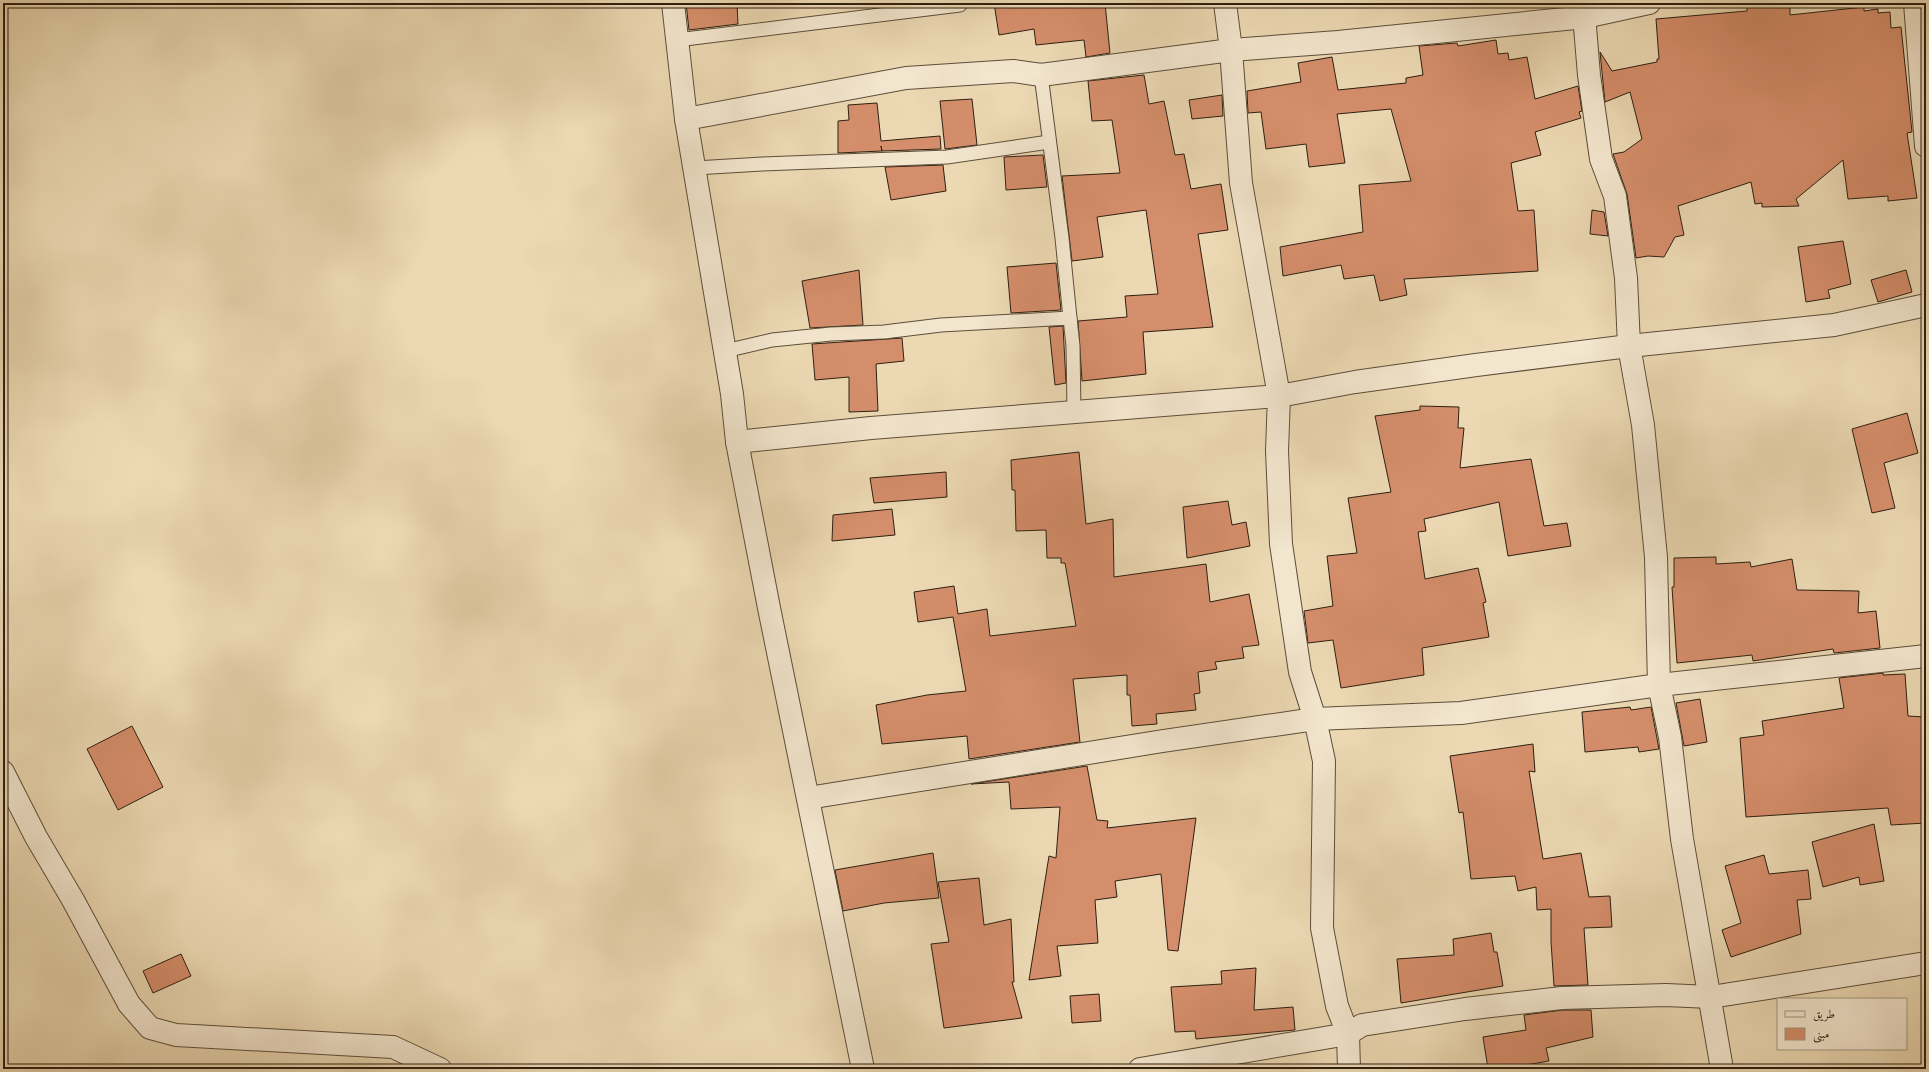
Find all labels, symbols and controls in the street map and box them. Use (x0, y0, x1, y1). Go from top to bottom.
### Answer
legend (1777, 998, 1907, 1050)
text: طريق (1813, 1006, 1835, 1022)
text: مبنى (1813, 1026, 1829, 1043)

